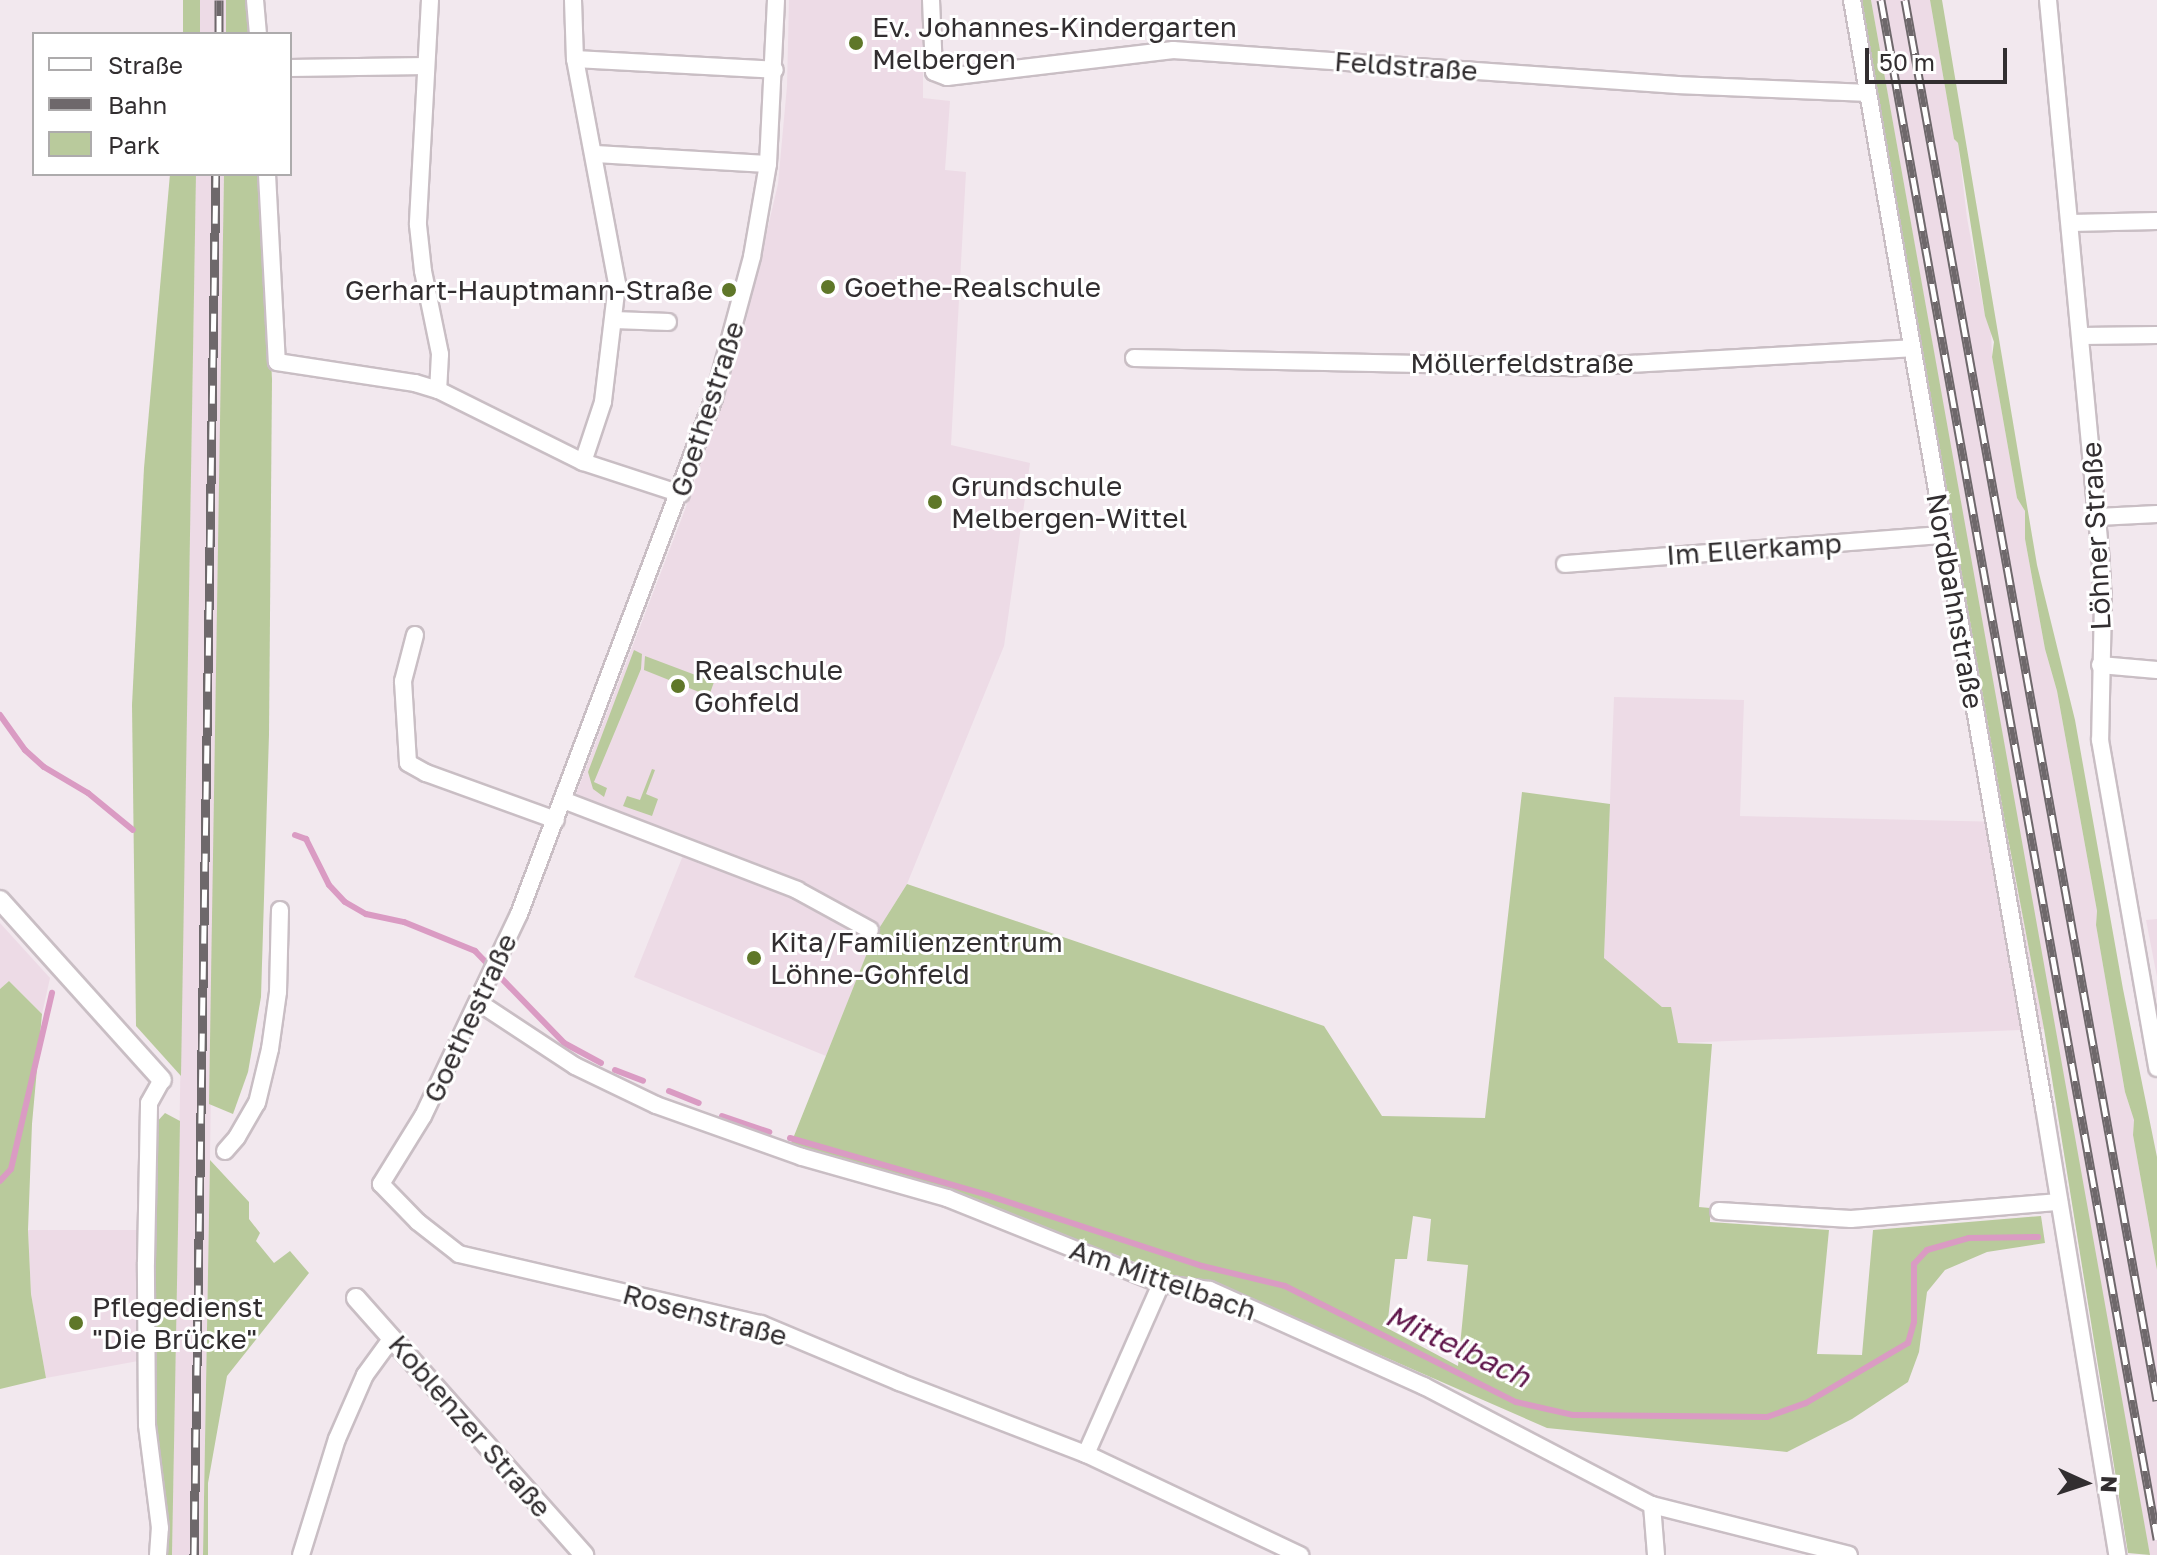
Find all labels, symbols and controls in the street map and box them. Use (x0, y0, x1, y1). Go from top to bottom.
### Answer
place label: Ev. Johannes-Kindergarten Melbergen (872, 10, 1237, 76)
legend (32, 32, 292, 176)
scale bar (1869, 32, 2011, 82)
marker: Ev. Johannes-Kindergarten Melbergen (847, 34, 865, 52)
street label: Feldstraße (1333, 44, 1479, 88)
text: 50 m (1879, 47, 1935, 76)
text: Straße (108, 50, 183, 79)
text: Bahn (108, 90, 167, 119)
text: Park (108, 130, 160, 159)
place label: Goethe-Realschule (844, 270, 1101, 304)
place label: Gerhart-Hauptmann-Straße (345, 273, 713, 307)
marker: Goethe-Realschule (819, 278, 837, 296)
marker: Gerhart-Hauptmann-Straße (720, 281, 738, 299)
street label: Goethestraße (663, 317, 751, 501)
street label: Möllerfeldstraße (1410, 346, 1634, 380)
street label: Löhner Straße (2074, 441, 2118, 631)
place label: Grundschule Melbergen-Wittel (951, 469, 1187, 535)
street label: Nordbahnstraße (1919, 491, 1991, 711)
marker: Grundschule Melbergen-Wittel (926, 493, 944, 511)
street label: Im Ellerkamp (1665, 526, 1843, 572)
place label: Realschule Gohfeld (694, 653, 843, 719)
marker: Realschule Gohfeld (669, 677, 687, 695)
place label: Kita/Familienzentrum Löhne-Gohfeld (770, 925, 1063, 991)
street label: Goethestraße (416, 928, 524, 1108)
marker: Kita/Familienzentrum Löhne-Gohfeld (745, 949, 763, 967)
street label: Am Mittelbach (1065, 1232, 1261, 1328)
street label: Rosenstraße (619, 1277, 791, 1353)
place label: Pflegedienst "Die Brücke" (92, 1290, 263, 1356)
water label: Mittelbach (1380, 1297, 1536, 1395)
marker: Pflegedienst "Die Brücke" (67, 1314, 85, 1332)
street label: Koblenzer Straße (382, 1328, 558, 1524)
north arrow (2045, 1443, 2125, 1523)
text: N (2096, 1475, 2123, 1493)

